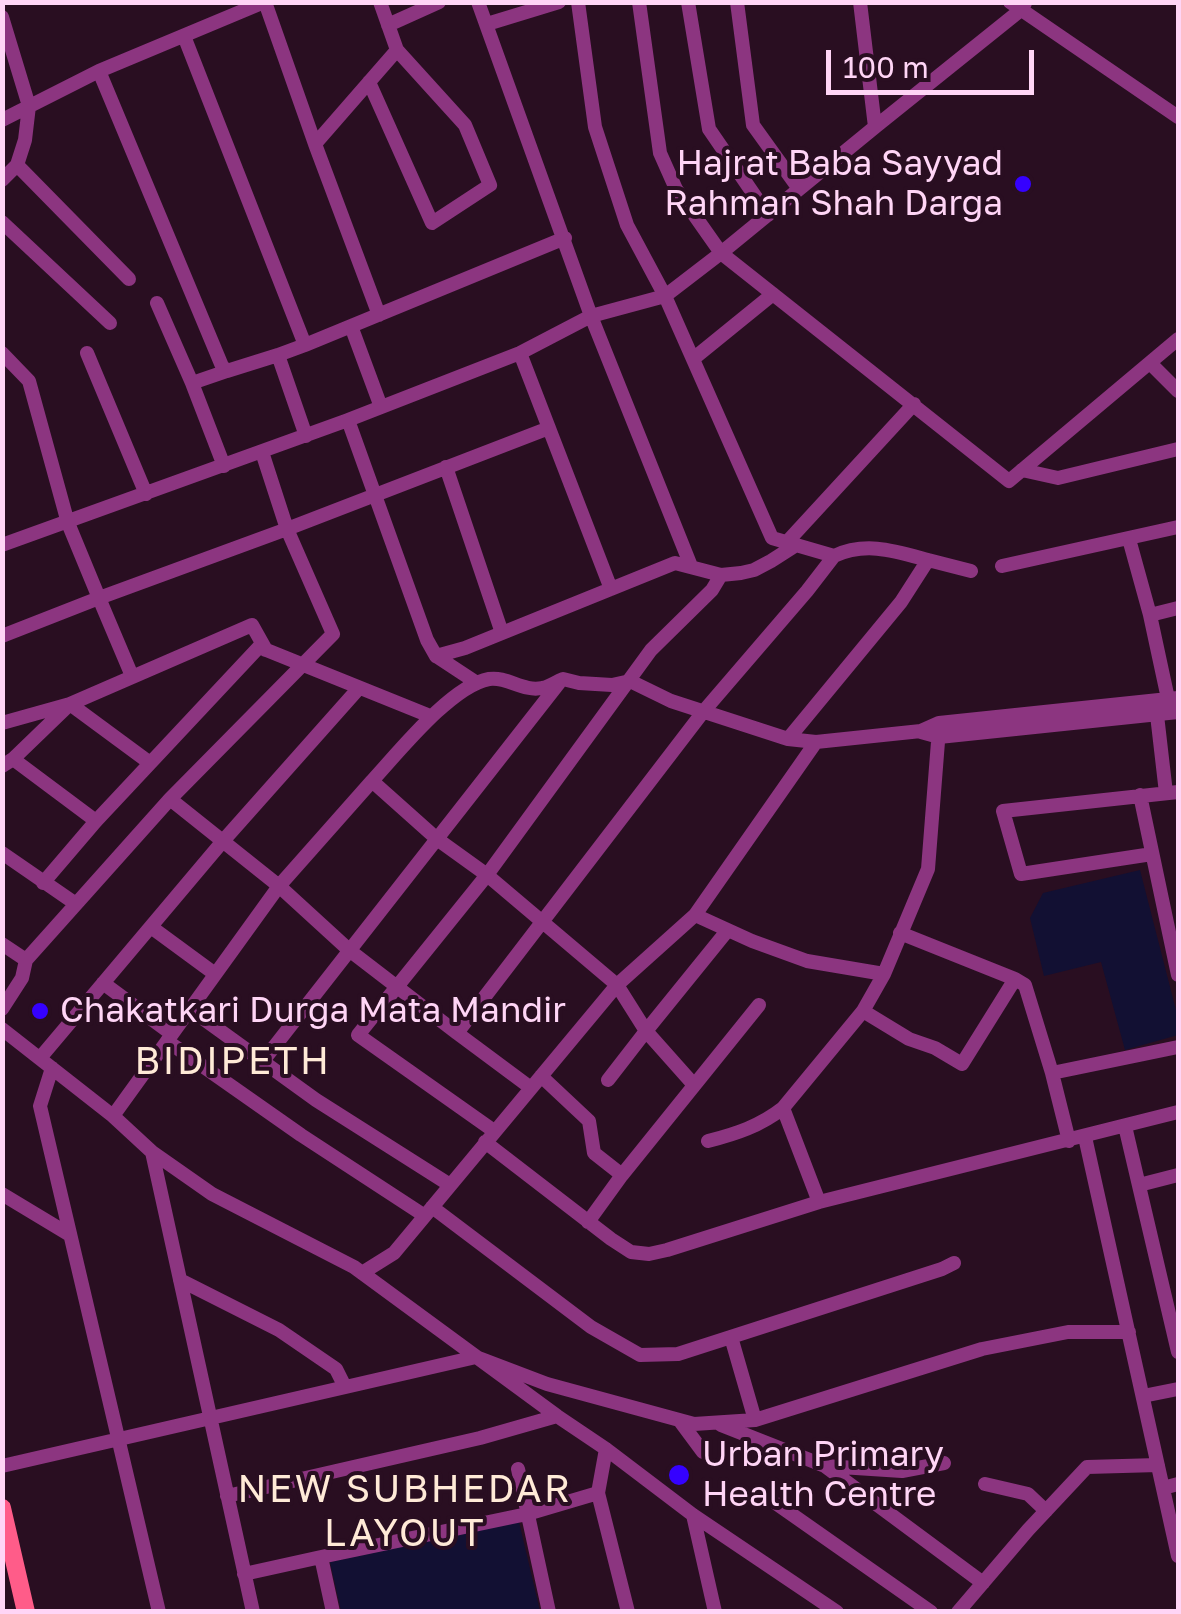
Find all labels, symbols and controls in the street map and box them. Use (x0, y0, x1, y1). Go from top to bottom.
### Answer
scale bar (831, 30, 1038, 92)
text: 100 m (843, 49, 929, 85)
place label: Hajrat Baba Sayyad Rahman Shah Darga (664, 143, 1003, 225)
marker: Hajrat Baba Sayyad Rahman Shah Darga (1012, 173, 1034, 195)
place label: Chakatkari Durga Mata Mandir (60, 990, 566, 1032)
marker: Chakatkari Durga Mata Mandir (29, 1000, 51, 1022)
district label: BIDIPETH (135, 1039, 331, 1085)
place label: Urban Primary Health Centre (702, 1434, 944, 1516)
marker: Urban Primary Health Centre (666, 1462, 692, 1488)
district label: NEW SUBHEDAR LAYOUT (238, 1467, 572, 1556)

